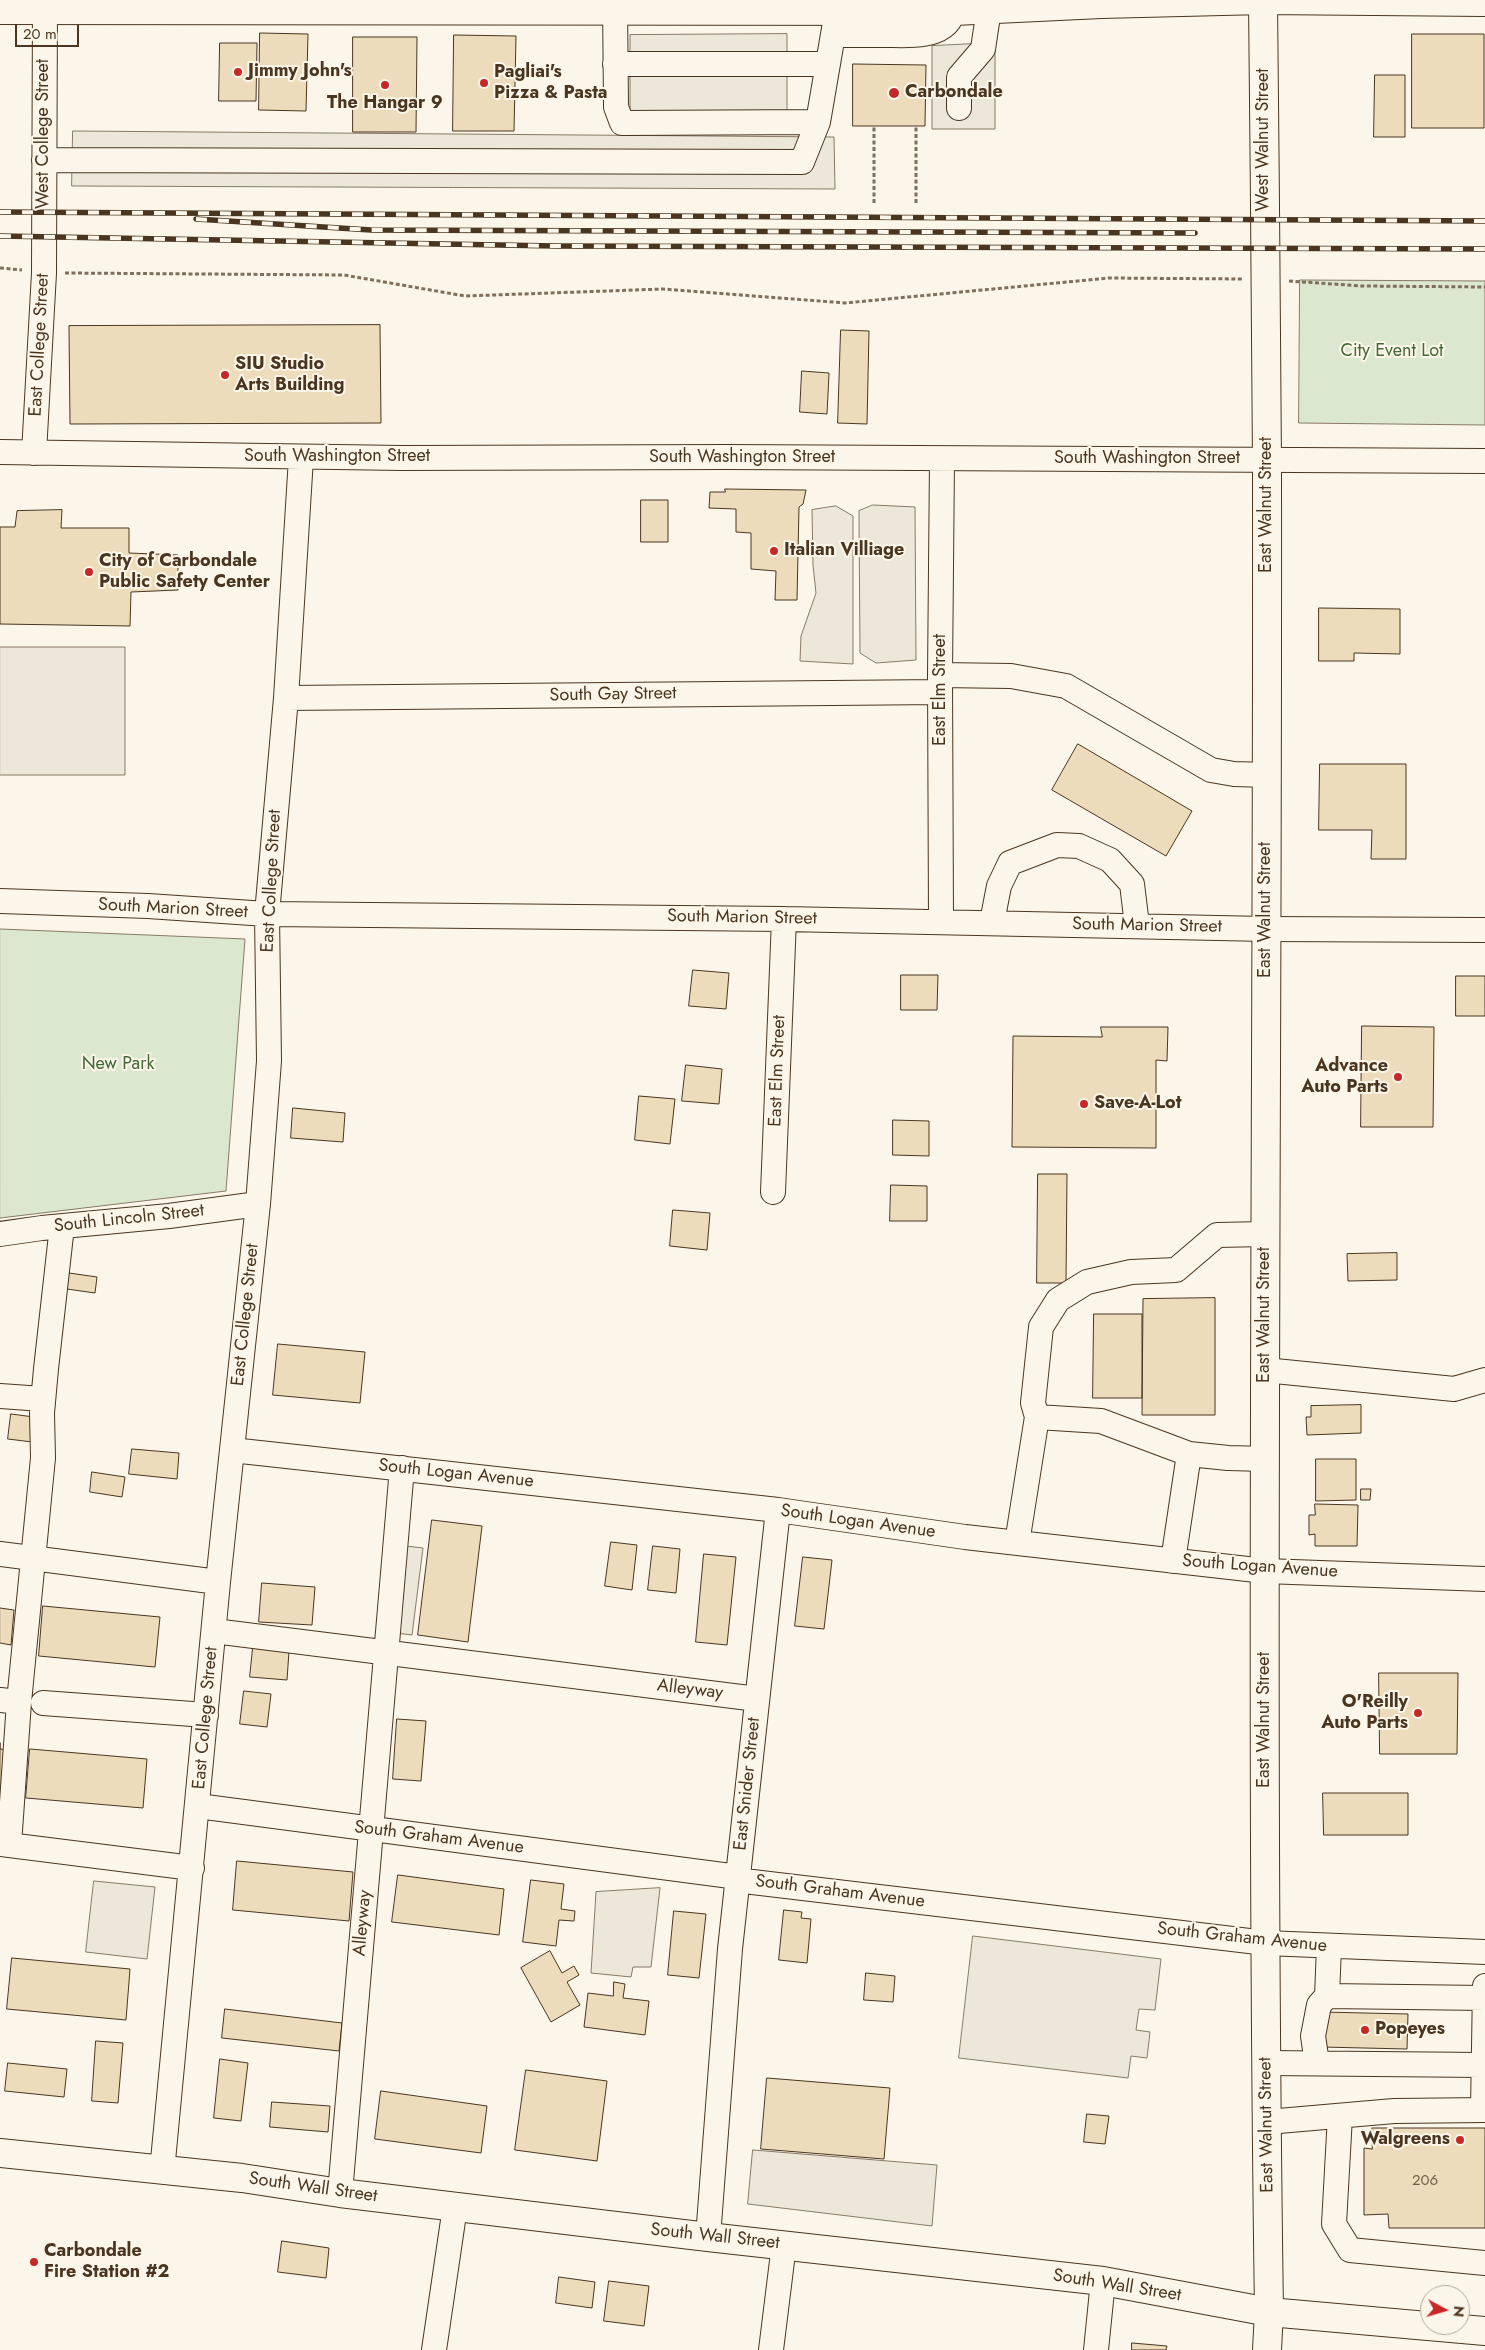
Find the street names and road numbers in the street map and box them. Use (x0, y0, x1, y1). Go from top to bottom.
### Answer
street label: West College Street (33, 59, 55, 209)
street label: West Walnut Street (1253, 68, 1275, 212)
street label: East College Street (25, 273, 55, 417)
street label: East Walnut Street (1256, 437, 1278, 573)
street label: South Washington Street (244, 446, 430, 468)
street label: South Washington Street (649, 447, 835, 469)
street label: South Washington Street (1054, 448, 1240, 470)
street label: East Elm Street (930, 634, 952, 746)
street label: South Gay Street (549, 683, 677, 707)
street label: East College Street (257, 809, 287, 953)
street label: East Walnut Street (1255, 842, 1277, 978)
street label: South Marion Street (98, 894, 248, 924)
street label: South Marion Street (667, 906, 817, 930)
street label: South Marion Street (1072, 914, 1222, 938)
street label: East Elm Street (765, 1015, 791, 1127)
street label: South Lincoln Street (53, 1200, 205, 1238)
street label: East College Street (228, 1243, 264, 1387)
street label: East Walnut Street (1254, 1247, 1276, 1383)
street label: South Logan Avenue (377, 1455, 535, 1493)
street label: South Logan Avenue (779, 1500, 937, 1544)
street label: South Logan Avenue (1181, 1551, 1339, 1583)
street label: East College Street (189, 1646, 223, 1790)
street label: East Walnut Street (1254, 1652, 1276, 1788)
street label: Alleyway (656, 1675, 724, 1705)
street label: East Snider Street (730, 1716, 766, 1852)
street label: South Graham Avenue (353, 1817, 525, 1859)
street label: South Graham Avenue (754, 1871, 926, 1913)
street label: Alleyway (349, 1889, 377, 1957)
street label: South Graham Avenue (1156, 1918, 1328, 1958)
street label: East Walnut Street (1255, 2057, 1279, 2193)
street label: South Wall Street (247, 2168, 379, 2208)
street label: South Wall Street (649, 2219, 781, 2255)
street label: South Wall Street (1051, 2265, 1183, 2307)

